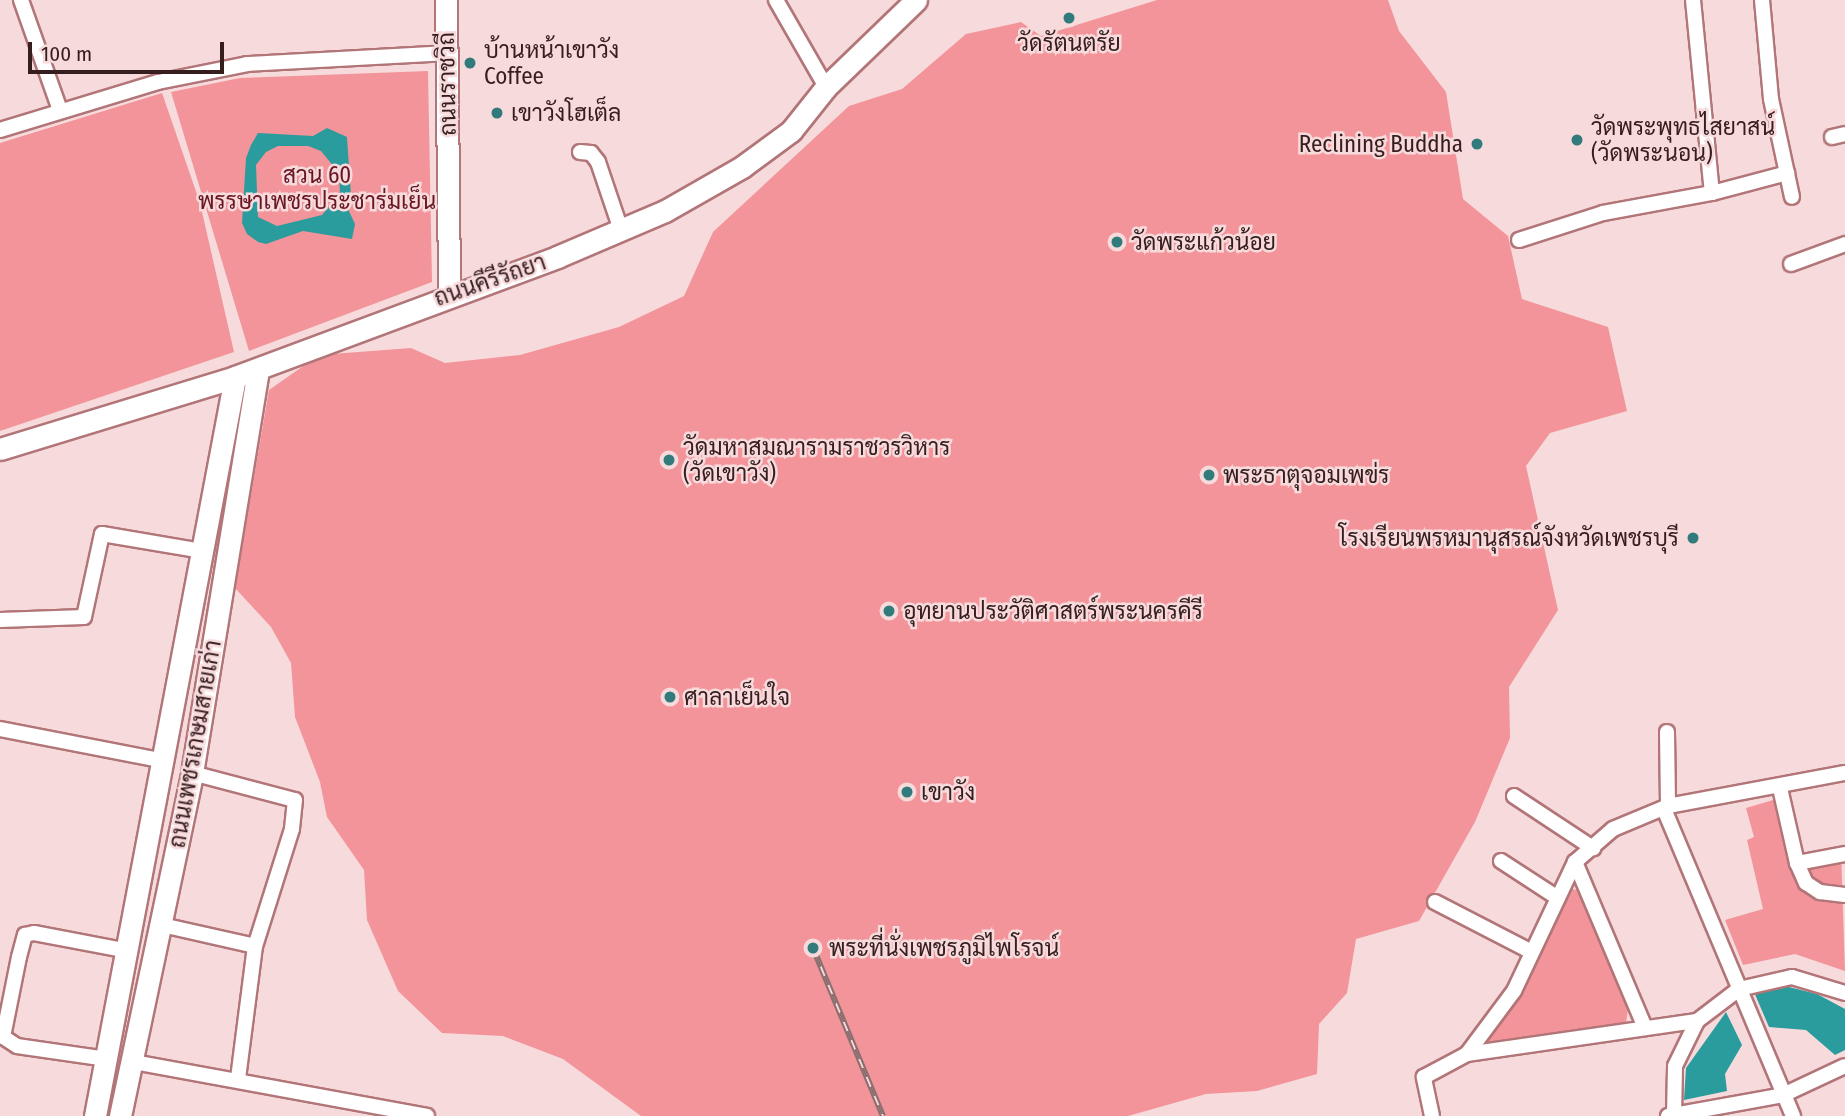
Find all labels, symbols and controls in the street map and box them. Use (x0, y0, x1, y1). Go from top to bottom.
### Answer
marker: วัดรัตนตรัย (1061, 10, 1077, 26)
scale bar (32, 28, 228, 72)
place label: วัดรัตนตรัย (1017, 29, 1121, 57)
street label: ถนนราชวิถี (432, 32, 462, 136)
place label: บ้านหน้าเขาวัง Coffee (484, 36, 619, 90)
text: 100 m (41, 41, 92, 67)
marker: บ้านหน้าเขาวัง Coffee (462, 55, 478, 71)
place label: เขาวังโฮเต็ล (511, 99, 621, 127)
marker: เขาวังโฮเต็ล (489, 105, 505, 121)
place label: วัดพระพุทธไสยาสน์ (วัดพระนอน) (1591, 113, 1775, 167)
place label: Reclining Buddha (1299, 130, 1463, 158)
marker: วัดพระพุทธไสยาสน์ (วัดพระนอน) (1569, 132, 1585, 148)
marker: Reclining Buddha (1469, 136, 1485, 152)
park label: สวน 60 พรรษาเพชรประชาร่มเย็น (198, 161, 436, 215)
place label: วัดพระแก้วน้อย (1131, 228, 1276, 256)
marker: วัดพระแก้วน้อย (1109, 234, 1125, 250)
street label: ถนนคีรีรัถยา (430, 248, 550, 312)
place label: วัดมหาสมณารามราชวรวิหาร (วัดเขาวัง) (683, 433, 950, 487)
marker: วัดมหาสมณารามราชวรวิหาร (วัดเขาวัง) (661, 452, 677, 468)
place label: พระธาตุจอมเพข่ร (1223, 461, 1389, 489)
marker: พระธาตุจอมเพข่ร (1201, 467, 1217, 483)
place label: โรงเรียนพรหมานุสรณ์จังหวัดเพชรบุรี (1339, 524, 1679, 552)
marker: โรงเรียนพรหมานุสรณ์จังหวัดเพชรบุรี (1685, 530, 1701, 546)
place label: อุทยานประวัติศาสตร์พระนครคีรี (903, 597, 1203, 625)
marker: อุทยานประวัติศาสตร์พระนครคีรี (881, 603, 897, 619)
street label: ถนนเพชรเกษมสายเก่า (163, 638, 227, 850)
place label: ศาลาเย็นใจ (684, 683, 790, 711)
marker: ศาลาเย็นใจ (662, 689, 678, 705)
place label: เขาวัง (921, 778, 975, 806)
marker: เขาวัง (899, 784, 915, 800)
place label: พระที่นั่งเพชรภูมิไพโรจน์ (829, 934, 1059, 962)
marker: พระที่นั่งเพชรภูมิไพโรจน์ (803, 938, 823, 958)

